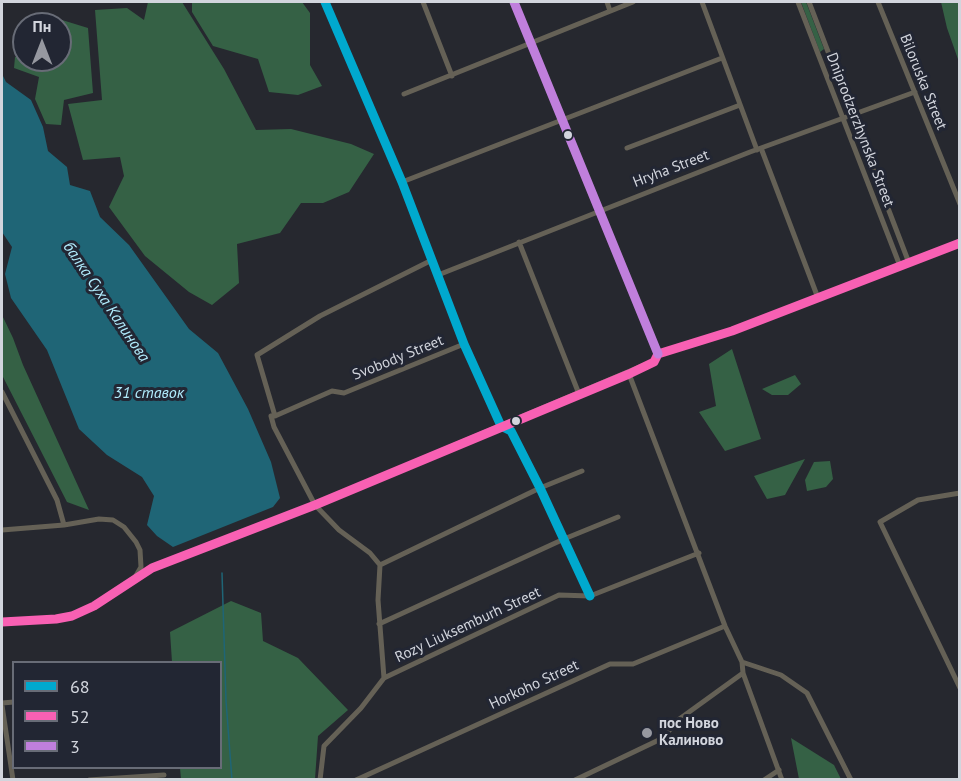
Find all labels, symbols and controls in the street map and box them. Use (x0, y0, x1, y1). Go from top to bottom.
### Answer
north arrow (12, 12, 72, 72)
text: Пн (33, 16, 51, 36)
street label: Biloruska Street (896, 32, 950, 132)
street label: Dniprodzerzhynska Street (822, 50, 898, 210)
unlabelled marker (562, 129, 574, 141)
street label: Hryha Street (630, 146, 712, 192)
water label: балка Суха Калинова (59, 238, 153, 366)
street label: Svobody Street (350, 332, 446, 384)
water label: 31 ставок (114, 383, 184, 403)
unlabelled marker (510, 415, 522, 427)
street label: Rozy Liuksemburh Street (392, 583, 544, 667)
street label: Horkoho Street (486, 656, 582, 714)
legend (12, 661, 222, 769)
text: 68 (70, 675, 90, 698)
text: 52 (70, 705, 90, 728)
place label: пос Ново Калиново (659, 715, 723, 750)
marker: пос Ново Калиново (640, 726, 654, 740)
text: 3 (70, 735, 80, 758)

